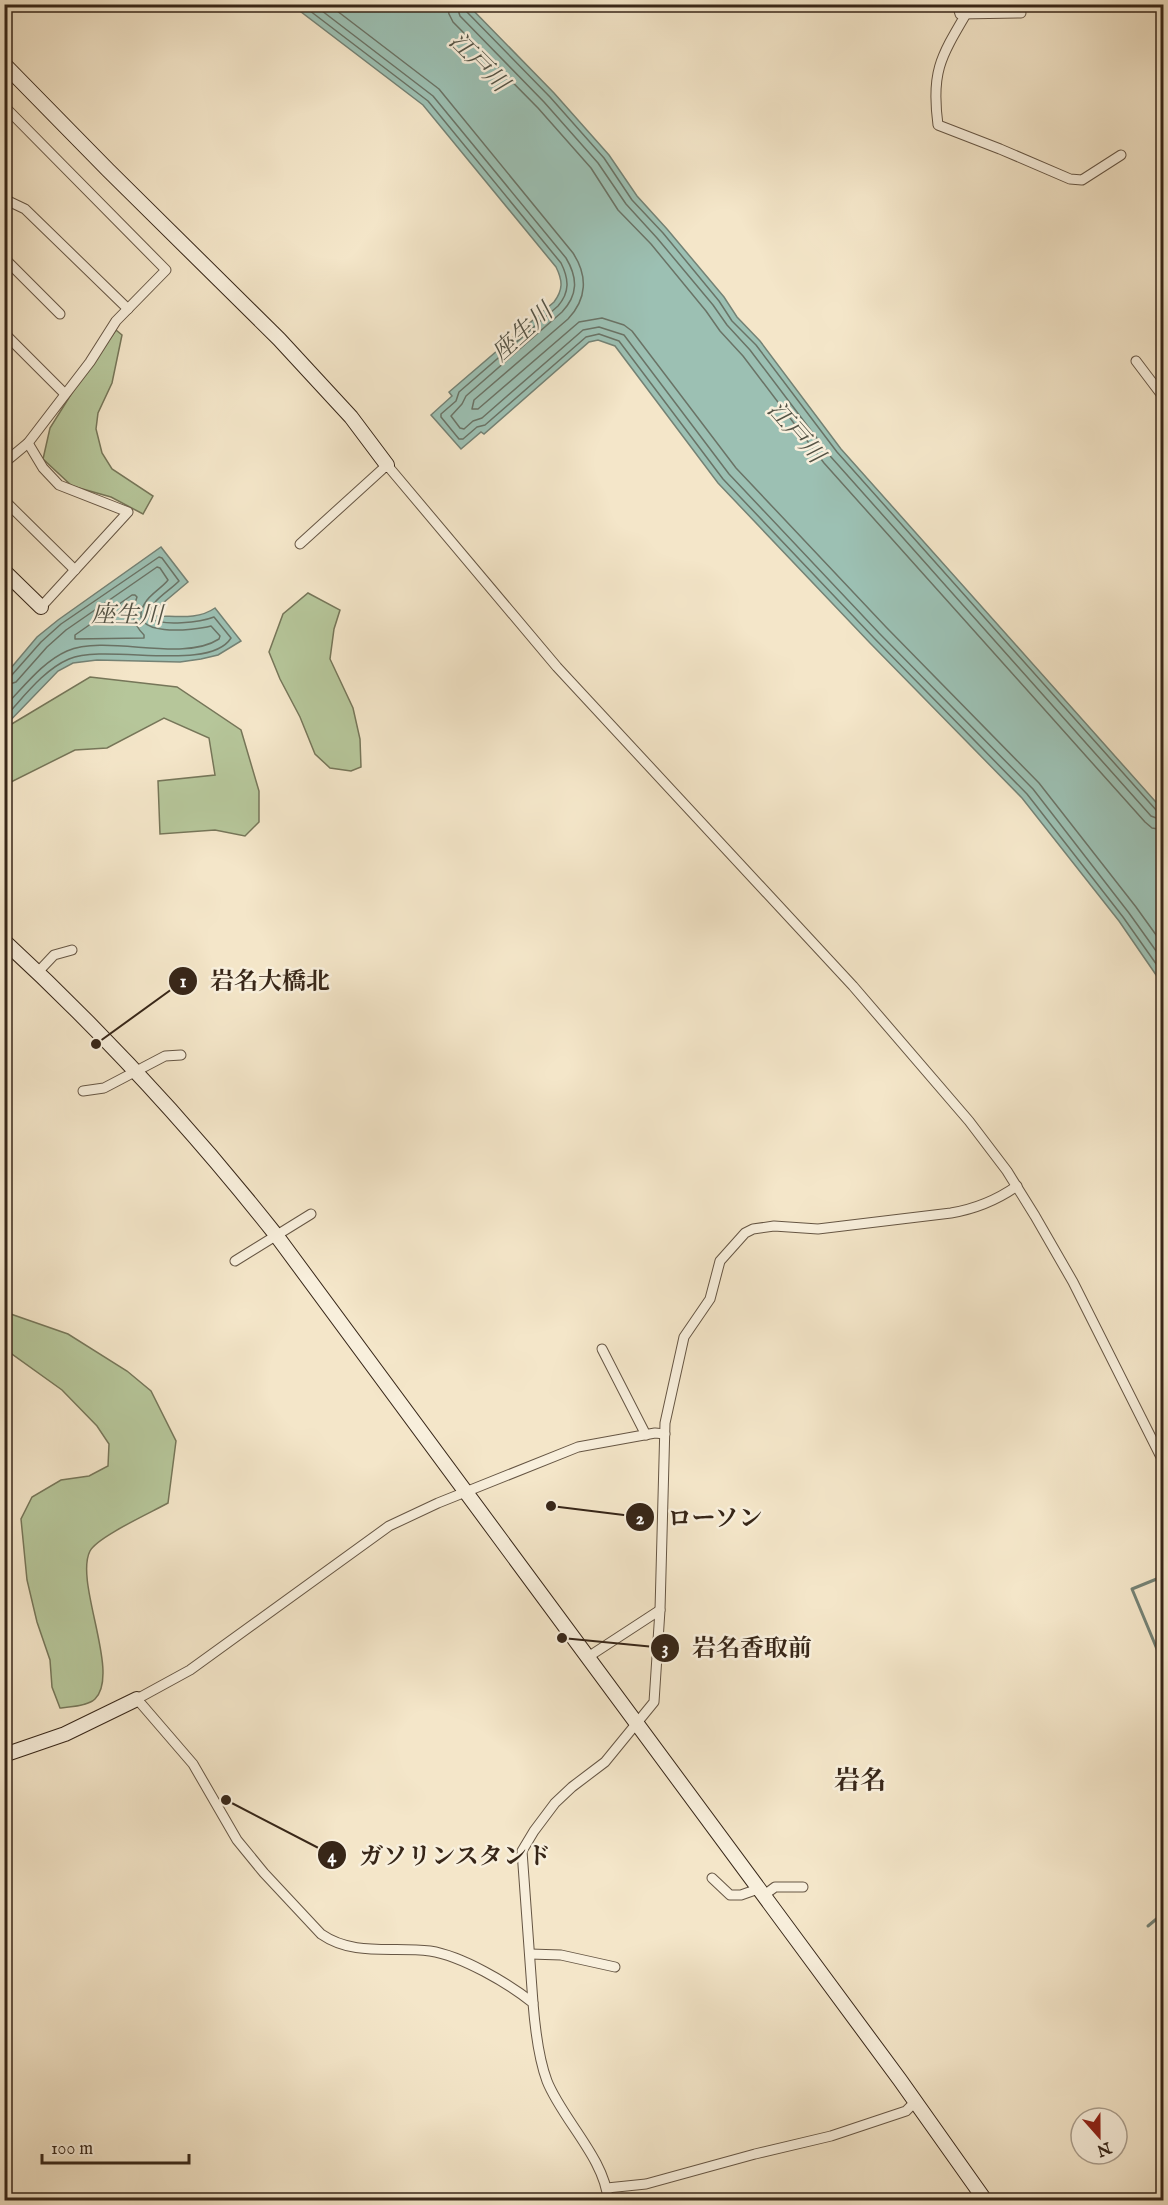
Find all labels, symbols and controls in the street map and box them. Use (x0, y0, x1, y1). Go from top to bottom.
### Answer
water label: 江戸川 (442, 27, 517, 102)
water label: 座生川 (486, 295, 562, 369)
water label: 江戸川 (760, 396, 832, 473)
water label: 座生川 (91, 600, 166, 632)
callout: 岩名大橋北 (168, 960, 342, 1002)
text: 岩名大橋北 (210, 967, 330, 998)
text: 1 (180, 971, 187, 994)
callout: ローソン (625, 1496, 775, 1538)
text: ローソン (667, 1504, 763, 1535)
text: 2 (636, 1508, 645, 1531)
callout: 岩名香取前 (650, 1627, 824, 1669)
text: 岩名香取前 (692, 1634, 812, 1665)
text: 3 (662, 1638, 668, 1661)
district label: 岩名 (834, 1765, 886, 1798)
callout: ガソリンスタンド (317, 1834, 563, 1876)
text: ガソリンスタンド (359, 1842, 551, 1873)
text: 4 (328, 1846, 338, 1869)
north arrow (1069, 2106, 1129, 2166)
scale bar (42, 2127, 189, 2165)
text: N (1093, 2136, 1115, 2160)
text: 100 m (51, 2138, 93, 2161)

